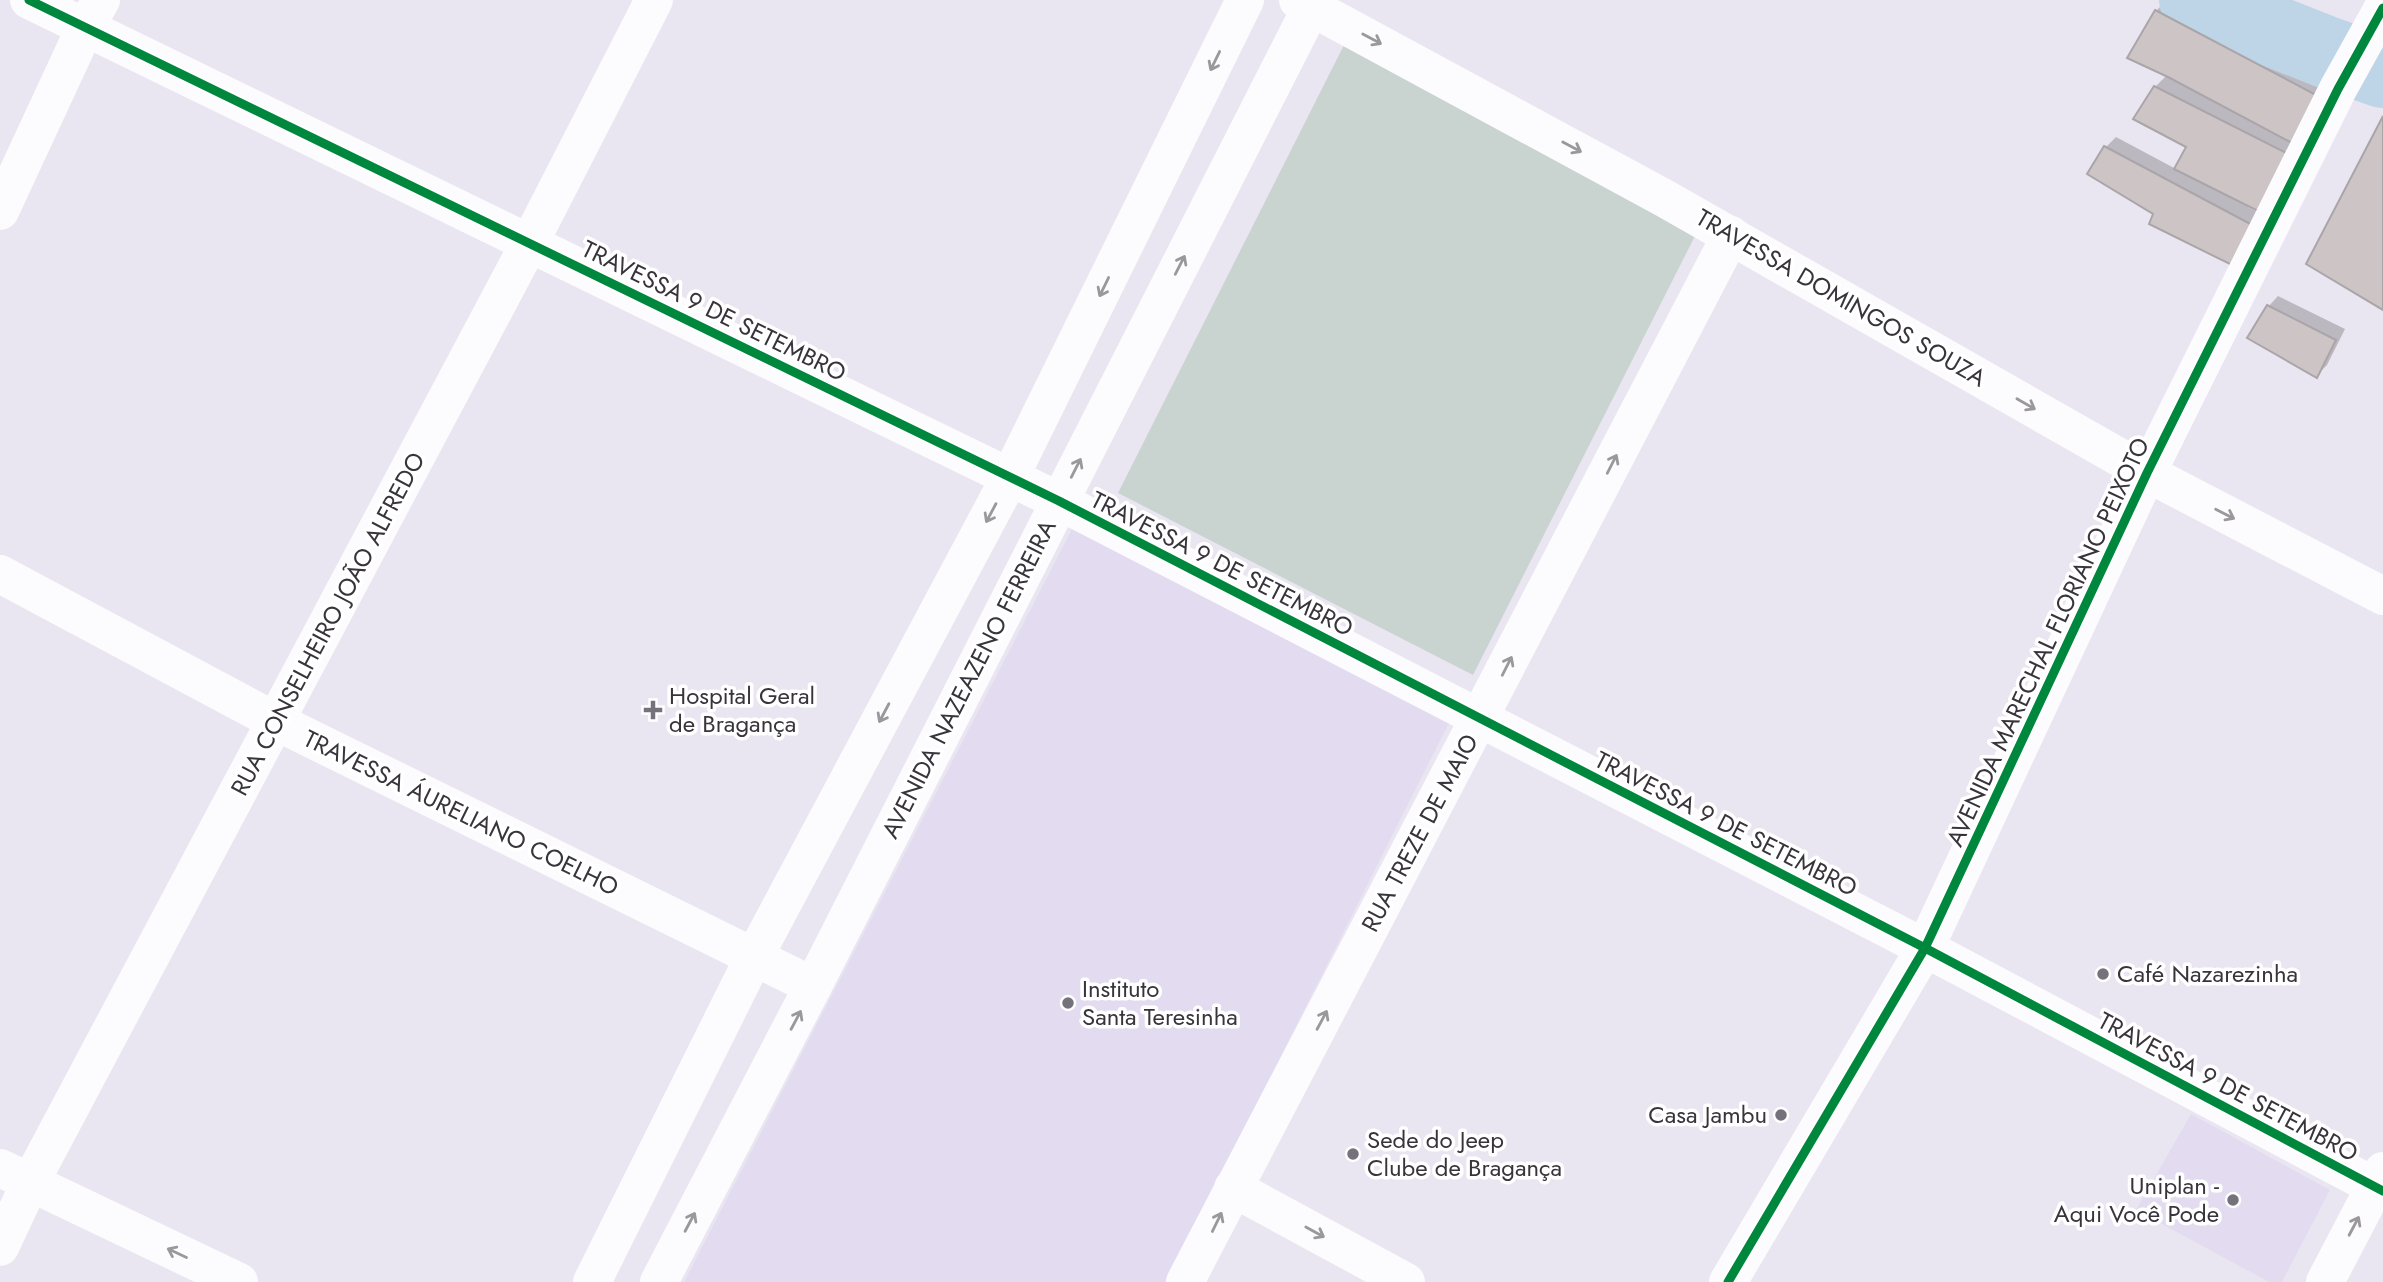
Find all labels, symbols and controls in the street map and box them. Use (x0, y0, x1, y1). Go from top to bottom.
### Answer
one-way arrow (1361, 32, 1381, 46)
one-way arrow (1208, 50, 1222, 71)
one-way arrow (1561, 141, 1581, 155)
street label: TRAVESSA DOMINGOS SOUZA (1690, 200, 1993, 395)
street label: TRAVESSA 9 DE SETEMBRO (576, 231, 852, 390)
one-way arrow (1173, 255, 1187, 276)
one-way arrow (1096, 276, 1110, 297)
one-way arrow (2015, 397, 2035, 411)
street label: AVENIDA MARECHAL FLORIANO PEIXOTO (1937, 432, 2158, 852)
street label: RUA CONSELHEIRO JOÃO ALFREDO (222, 446, 433, 802)
one-way arrow (1605, 455, 1619, 475)
one-way arrow (1070, 458, 1084, 478)
street label: TRAVESSA 9 DE SETEMBRO (1085, 482, 1359, 645)
one-way arrow (984, 502, 998, 522)
one-way arrow (2214, 507, 2235, 521)
street label: AVENIDA NAZEAZENO FERREIRA (873, 513, 1064, 844)
one-way arrow (1501, 657, 1515, 677)
place label: Hospital Geral de Bragança (669, 678, 815, 741)
marker: Hospital Geral de Bragança (643, 700, 663, 720)
one-way arrow (877, 703, 891, 723)
street label: TRAVESSA ÁURELIANO COELHO (298, 721, 625, 904)
street label: RUA TREZE DE MAIO (1353, 728, 1487, 938)
street label: TRAVESSA 9 DE SETEMBRO (1589, 742, 1863, 905)
place label: Café Nazarezinha (2117, 956, 2298, 991)
marker: Café Nazarezinha (2095, 966, 2111, 982)
place label: Instituto Santa Teresinha (1082, 971, 1238, 1034)
marker: Instituto Santa Teresinha (1060, 995, 1076, 1011)
street label: TRAVESSA 9 DE SETEMBRO (2092, 1003, 2365, 1170)
one-way arrow (790, 1010, 803, 1031)
one-way arrow (1316, 1010, 1329, 1031)
place label: Casa Jambu (1648, 1097, 1767, 1132)
marker: Casa Jambu (1773, 1107, 1789, 1123)
place label: Sede do Jeep Clube de Bragança (1367, 1122, 1562, 1185)
marker: Sede do Jeep Clube de Bragança (1345, 1146, 1361, 1162)
place label: Uniplan - Aqui Você Pode (2054, 1168, 2219, 1231)
marker: Uniplan - Aqui Você Pode (2225, 1192, 2241, 1208)
one-way arrow (1211, 1211, 1224, 1232)
one-way arrow (684, 1212, 698, 1232)
one-way arrow (2347, 1217, 2361, 1237)
one-way arrow (1304, 1226, 1325, 1239)
one-way arrow (167, 1245, 188, 1259)

